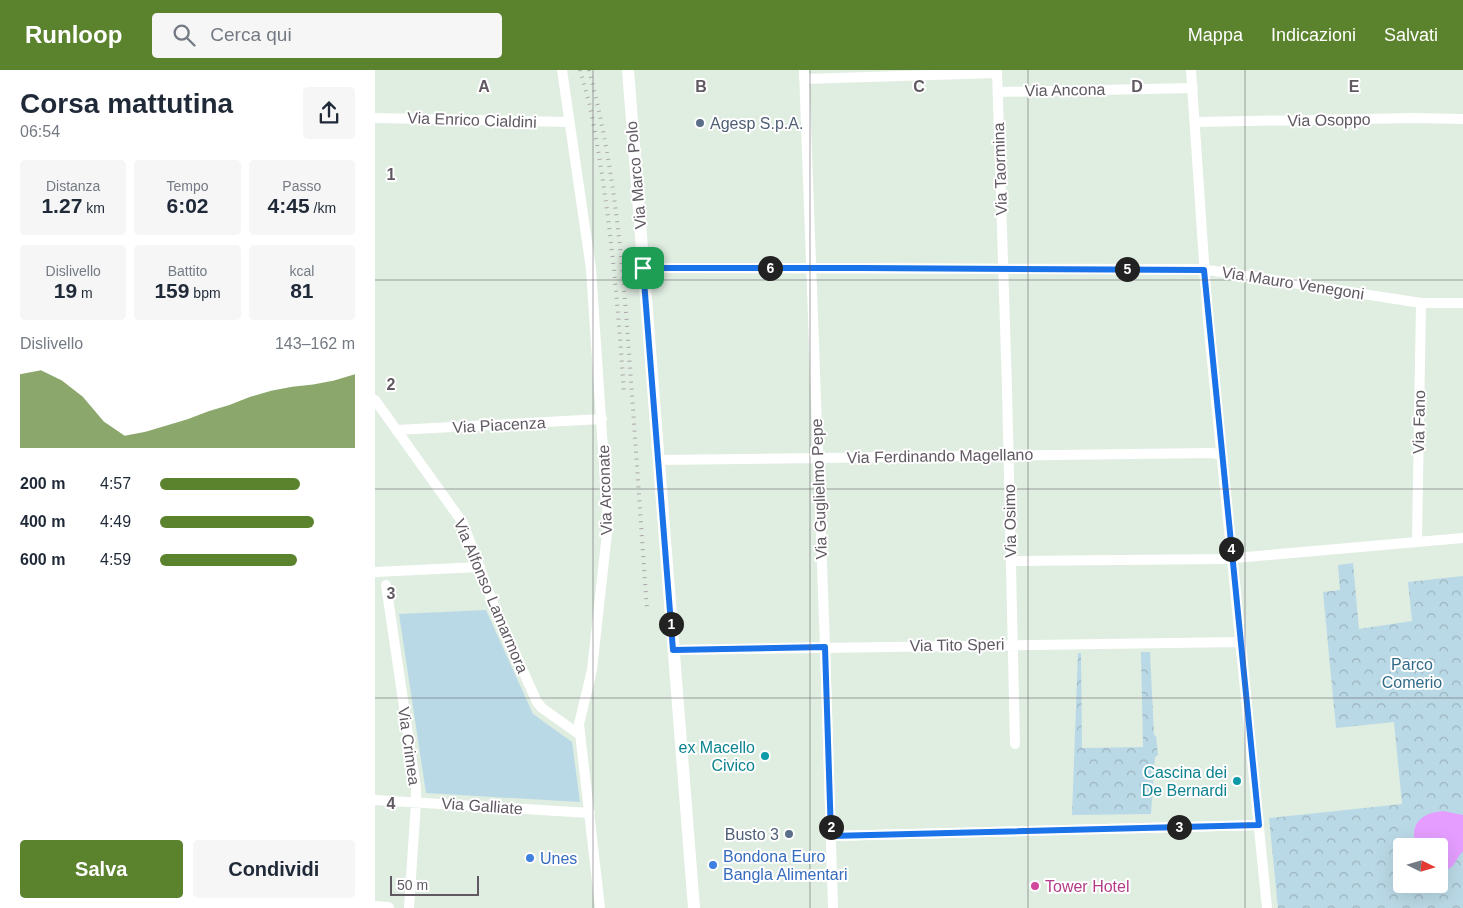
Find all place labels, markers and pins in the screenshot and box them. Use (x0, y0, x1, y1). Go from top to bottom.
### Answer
place label: Agesp S.p.A. (710, 115, 803, 132)
marker: Agesp S.p.A. (694, 117, 706, 129)
pin (622, 247, 664, 289)
pin: 6 (757, 256, 783, 280)
pin: 5 (1115, 256, 1139, 282)
pin: 4 (1219, 536, 1243, 562)
pin: 1 (659, 612, 683, 636)
place label: ex Macello Civico (679, 739, 755, 774)
marker: ex Macello Civico (759, 750, 771, 762)
place label: Cascina dei De Bernardi (1142, 764, 1227, 799)
marker: Cascina dei De Bernardi (1231, 775, 1243, 787)
pin: 2 (819, 814, 843, 840)
pin: 3 (1167, 814, 1191, 840)
place label: Busto 3 (725, 826, 779, 843)
marker: Busto 3 (783, 828, 795, 840)
place label: Bondona Euro Bangla Alimentari (723, 848, 848, 883)
place label: Unes (540, 850, 577, 867)
marker: Unes (524, 852, 536, 864)
marker: Bondona Euro Bangla Alimentari (707, 859, 719, 871)
place label: Tower Hotel (1045, 878, 1129, 895)
marker: Tower Hotel (1029, 880, 1041, 892)

